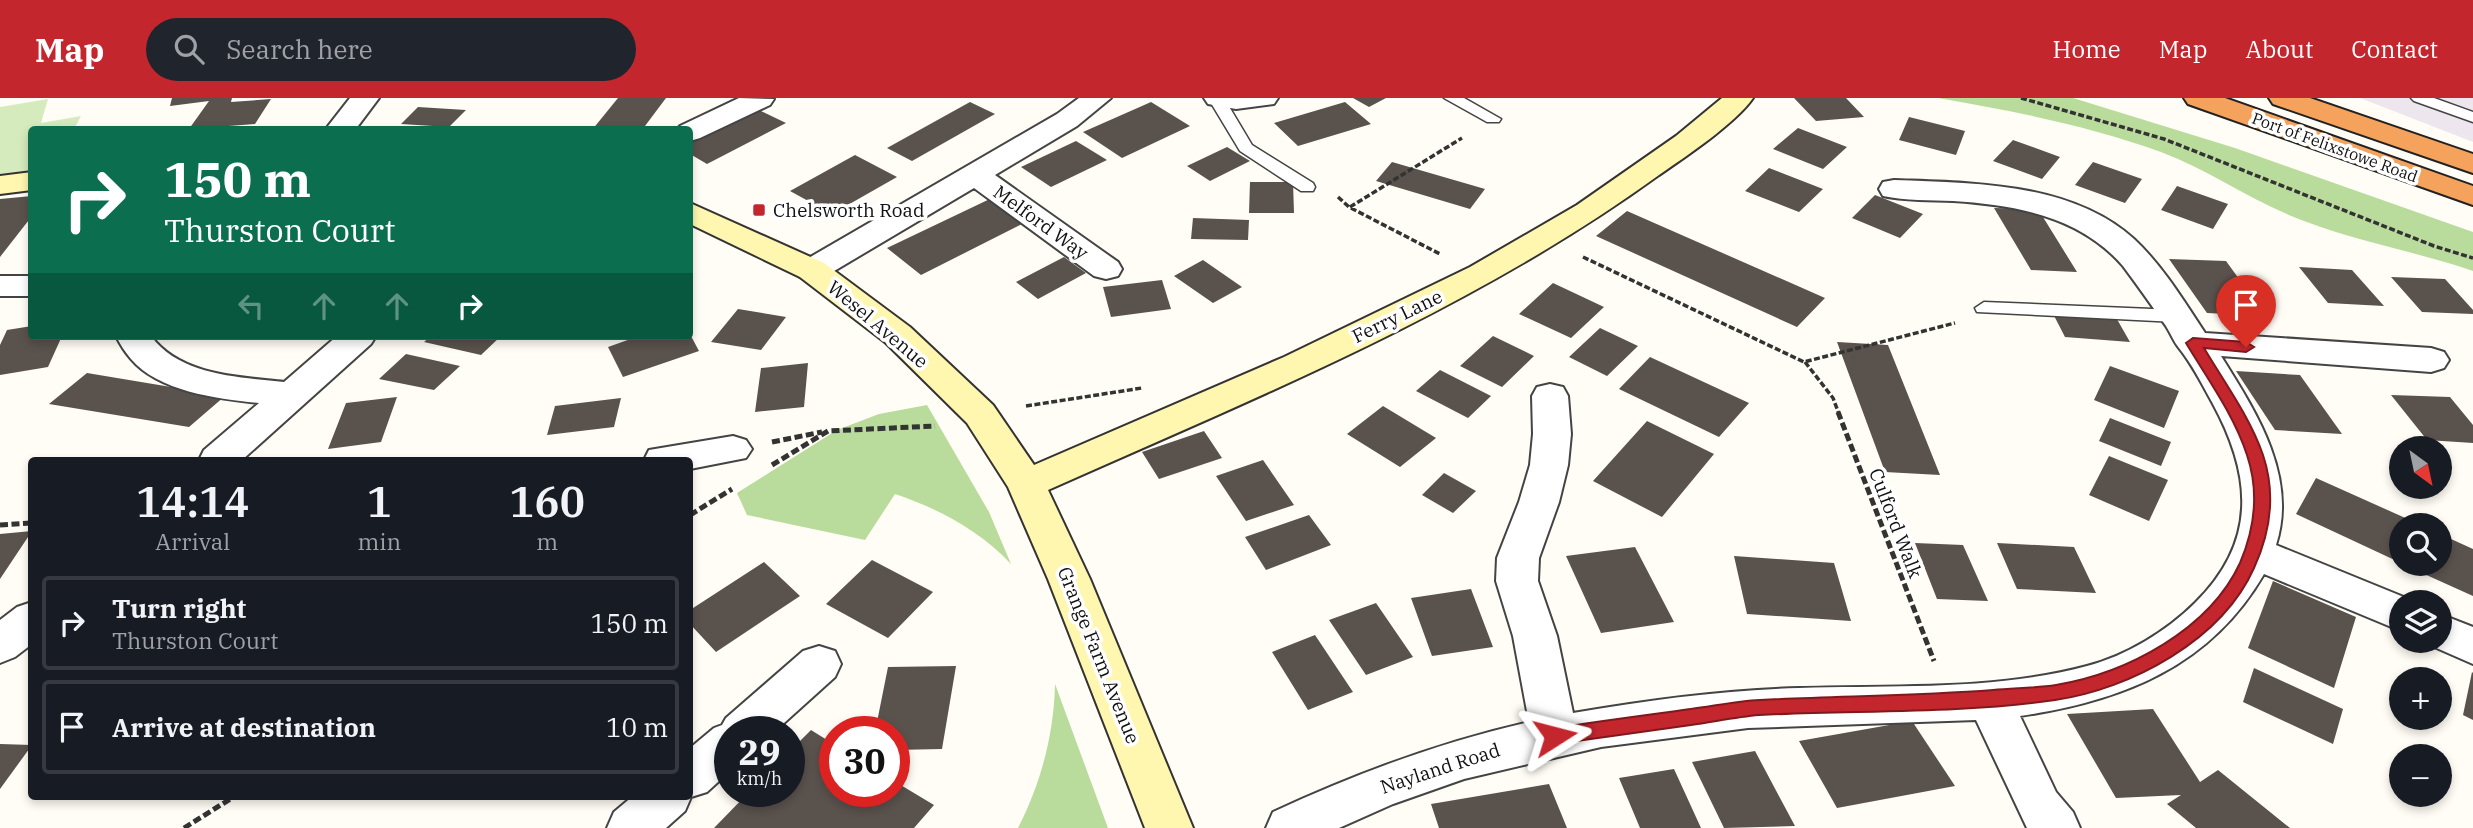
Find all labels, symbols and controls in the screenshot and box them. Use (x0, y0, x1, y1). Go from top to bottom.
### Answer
search box (146, 18, 636, 81)
text: Map (35, 28, 104, 71)
icon: search (170, 30, 208, 68)
text: Search here (226, 32, 373, 66)
text: Home (2053, 33, 2121, 65)
text: Map (2159, 33, 2207, 65)
text: About (2245, 33, 2313, 65)
text: Contact (2351, 33, 2438, 65)
street label: Port of Felixstowe Road (2249, 108, 2421, 186)
text: 150 m (164, 147, 311, 210)
icon: right (49, 154, 140, 245)
street label: Melford Way (989, 180, 1094, 265)
place label: Chelsworth Road (773, 198, 925, 222)
marker: Chelsworth Road (751, 202, 767, 218)
text: Thurston Court (164, 209, 396, 251)
street label: Wesel Avenue (823, 275, 933, 373)
pin (2216, 275, 2276, 347)
street label: Ferry Lane (1348, 284, 1446, 348)
icon: arrive (2227, 286, 2265, 324)
icon: left (232, 287, 270, 325)
icon: ahead (305, 287, 343, 325)
icon: ahead (378, 287, 416, 325)
icon: right (451, 287, 489, 325)
north arrow (2389, 436, 2452, 499)
map controls (2389, 436, 2452, 807)
street label: Culford Walk (1864, 465, 1928, 581)
text: 14:14 (136, 474, 249, 529)
text: 1 (367, 474, 392, 529)
text: 160 (509, 474, 585, 529)
button: search (2389, 513, 2452, 576)
text: Arrival (155, 526, 230, 556)
text: min (357, 526, 401, 556)
text: m (536, 526, 558, 556)
street label: Grange Farm Avenue (1053, 563, 1145, 747)
button: layers (2389, 590, 2452, 653)
text: Turn right (112, 591, 246, 625)
icon: right (53, 604, 91, 642)
text: 150 m (590, 606, 668, 640)
text: Thurston Court (112, 625, 278, 655)
button: + (2389, 667, 2452, 730)
position arrow (1518, 699, 1592, 773)
icon: arrive (53, 708, 91, 746)
text: Arrive at destination (112, 710, 376, 744)
text: 10 m (606, 710, 668, 744)
speed limit sign: 30 (819, 716, 910, 807)
text: 29 (738, 729, 781, 775)
street label: Nayland Road (1377, 737, 1503, 799)
button: − (2389, 744, 2452, 807)
text: km/h (737, 767, 782, 790)

